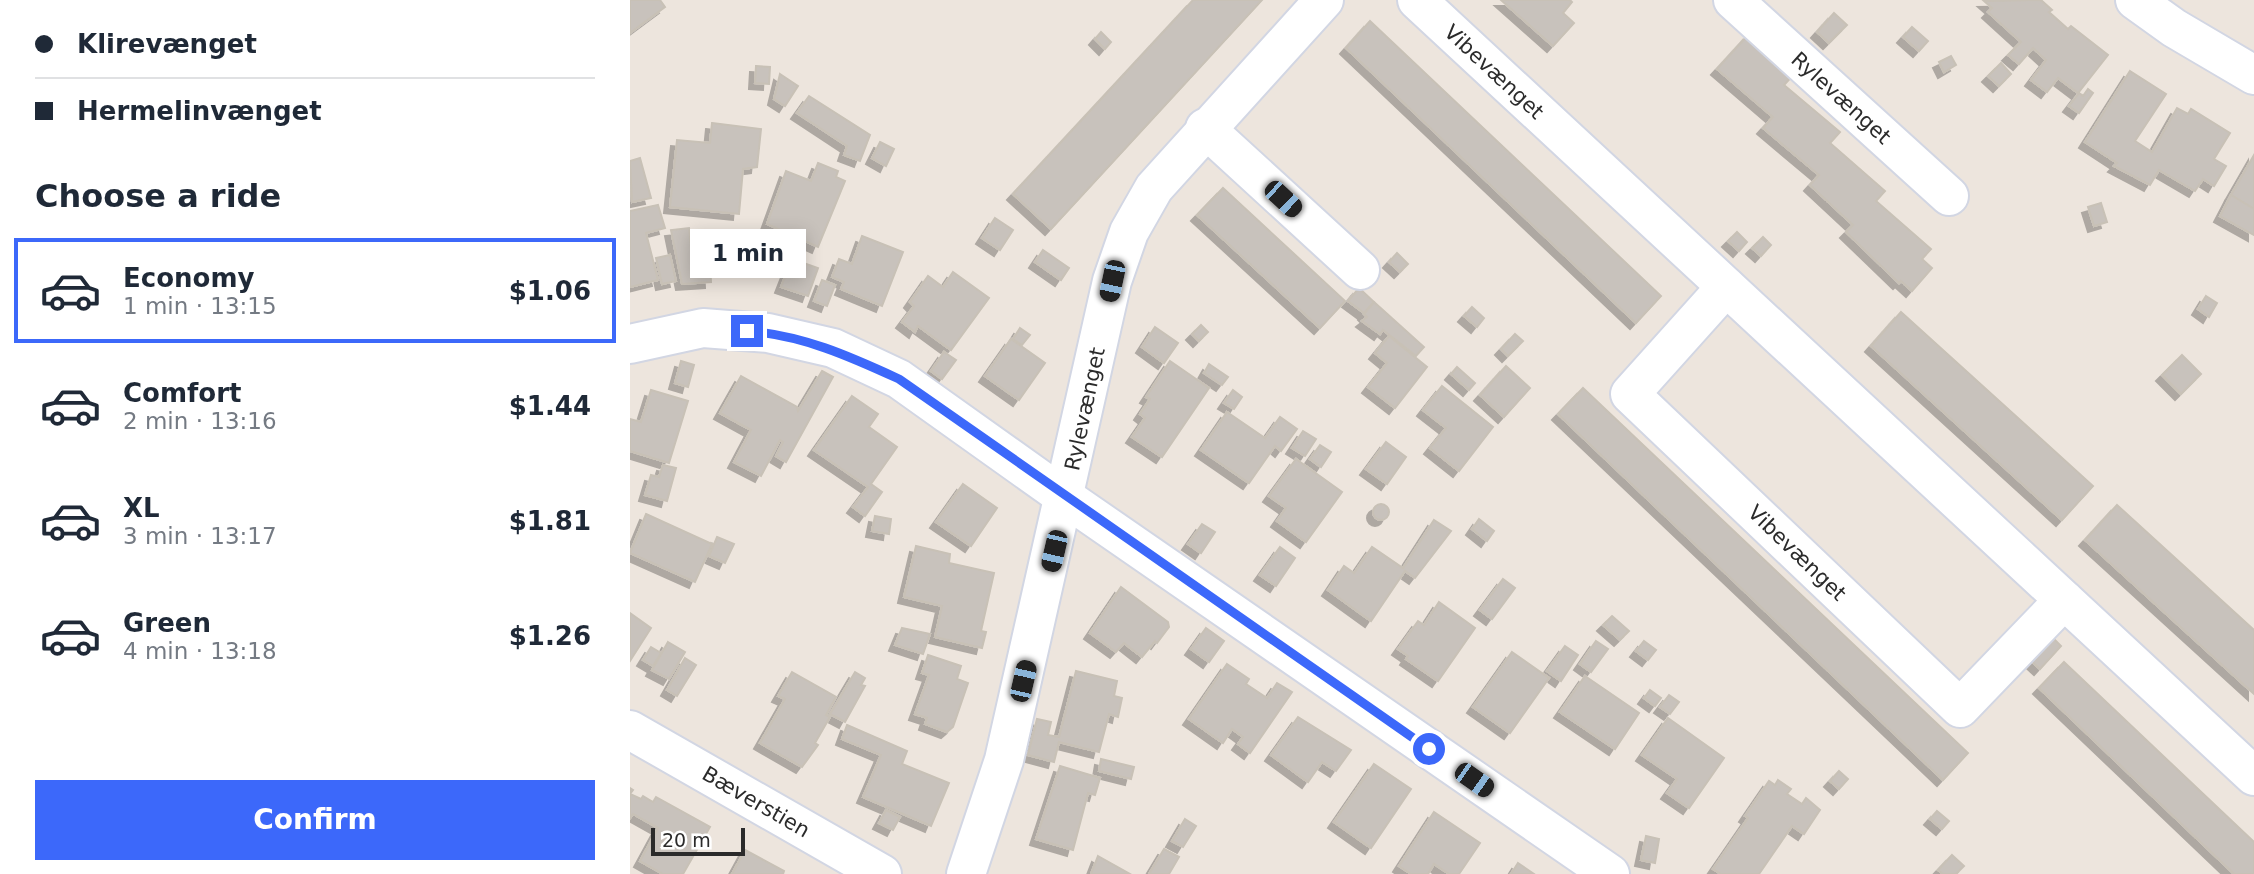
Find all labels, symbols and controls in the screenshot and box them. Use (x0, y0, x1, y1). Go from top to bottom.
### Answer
street label: Vibevænget (1439, 20, 1549, 124)
text: Klirevænget (77, 29, 257, 59)
street label: Rylevænget (1786, 47, 1896, 149)
text: Hermelinvænget (77, 96, 322, 126)
text: Choose a ride (35, 177, 281, 215)
car (1261, 177, 1306, 221)
callout: 1 min (689, 230, 805, 278)
text: 1 min (712, 240, 784, 266)
car (1098, 258, 1127, 304)
icon: car (39, 259, 102, 322)
text: Economy (123, 263, 254, 293)
text: $1.06 (509, 276, 591, 306)
text: 1 min · 13:15 (123, 293, 277, 319)
route end (731, 315, 763, 347)
street label: Rylevænget (1060, 345, 1110, 473)
icon: car (39, 374, 102, 437)
text: Comfort (123, 378, 241, 408)
text: $1.44 (509, 391, 591, 421)
text: 2 min · 13:16 (123, 408, 277, 434)
icon: car (39, 489, 102, 552)
text: XL (123, 493, 160, 523)
street label: Vibevænget (1743, 500, 1851, 606)
text: $1.81 (509, 506, 591, 536)
text: 3 min · 13:17 (123, 523, 277, 549)
car (1040, 528, 1069, 574)
icon: car (39, 604, 102, 667)
text: Green (123, 608, 211, 638)
text: $1.26 (509, 621, 591, 651)
text: 4 min · 13:18 (123, 638, 277, 664)
car (1009, 658, 1038, 704)
route start (1413, 733, 1445, 765)
car (1451, 759, 1498, 801)
street label: Bæverstien (698, 762, 814, 842)
button: Confirm (35, 780, 595, 860)
scale bar (651, 825, 746, 857)
text: 20 m (662, 829, 711, 851)

